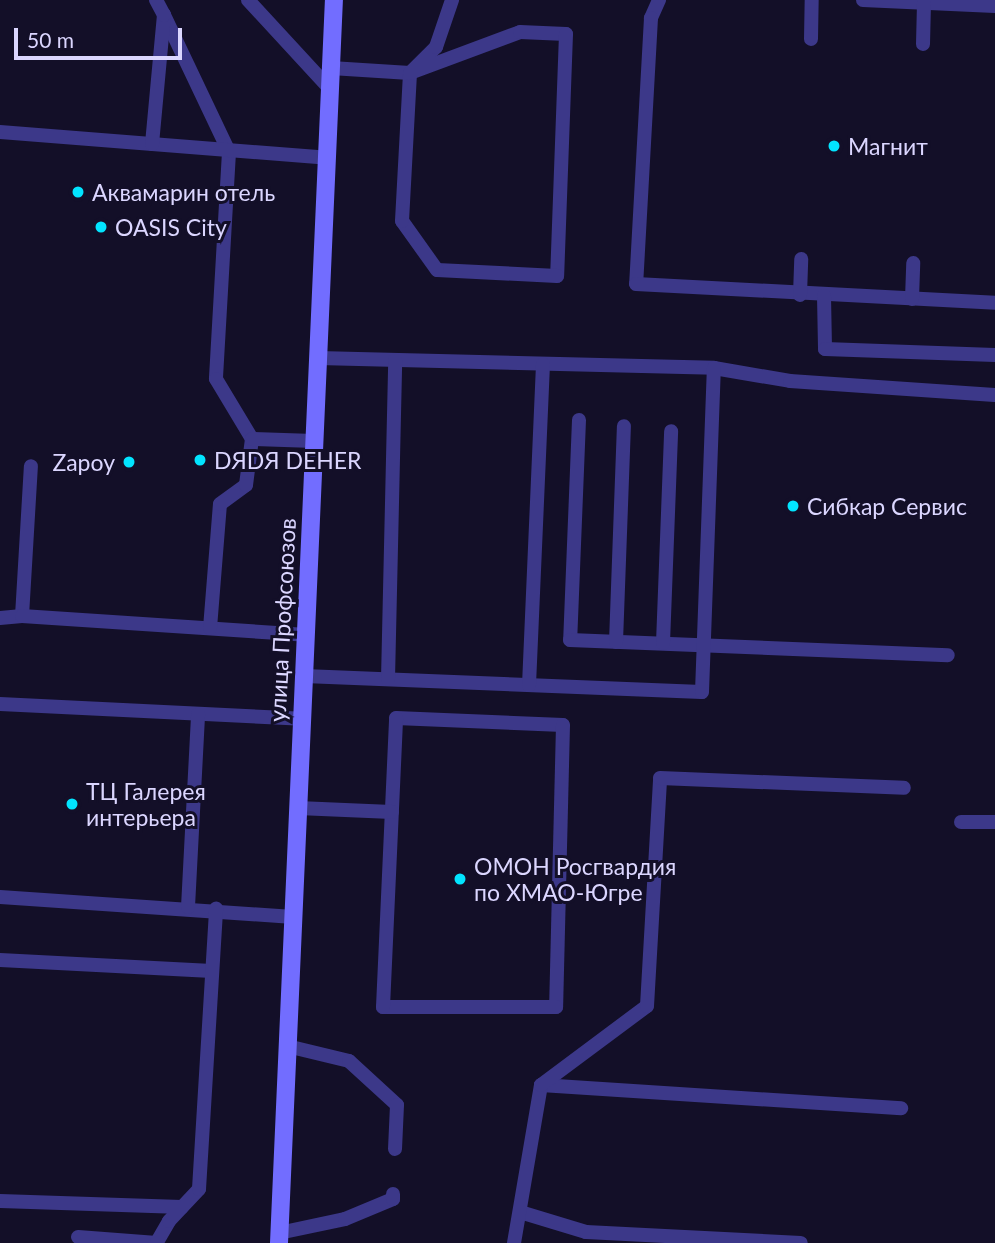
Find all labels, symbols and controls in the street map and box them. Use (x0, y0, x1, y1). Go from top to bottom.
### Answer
scale bar (18, 14, 186, 58)
text: 50 m (27, 27, 74, 52)
place label: Магнит (848, 132, 928, 160)
marker: Магнит (826, 138, 842, 154)
place label: Аквамарин отель (92, 178, 275, 206)
marker: Аквамарин отель (70, 184, 86, 200)
place label: OASIS City (115, 213, 227, 241)
marker: OASIS City (93, 219, 109, 235)
place label: DЯDЯ DЕНЕR (214, 446, 361, 474)
place label: Zapoy (52, 448, 115, 476)
marker: DЯDЯ DЕНЕR (192, 452, 208, 468)
marker: Zapoy (121, 454, 137, 470)
place label: Сибкар Сервис (807, 492, 967, 520)
marker: Сибкар Сервис (785, 498, 801, 514)
street label: улица Профсоюзов (263, 517, 301, 723)
place label: ТЦ Галерея интерьера (86, 777, 206, 831)
marker: ТЦ Галерея интерьера (64, 796, 80, 812)
place label: ОМОН Росгвардия по ХМАО-Югре (474, 852, 676, 906)
marker: ОМОН Росгвардия по ХМАО-Югре (452, 871, 468, 887)

